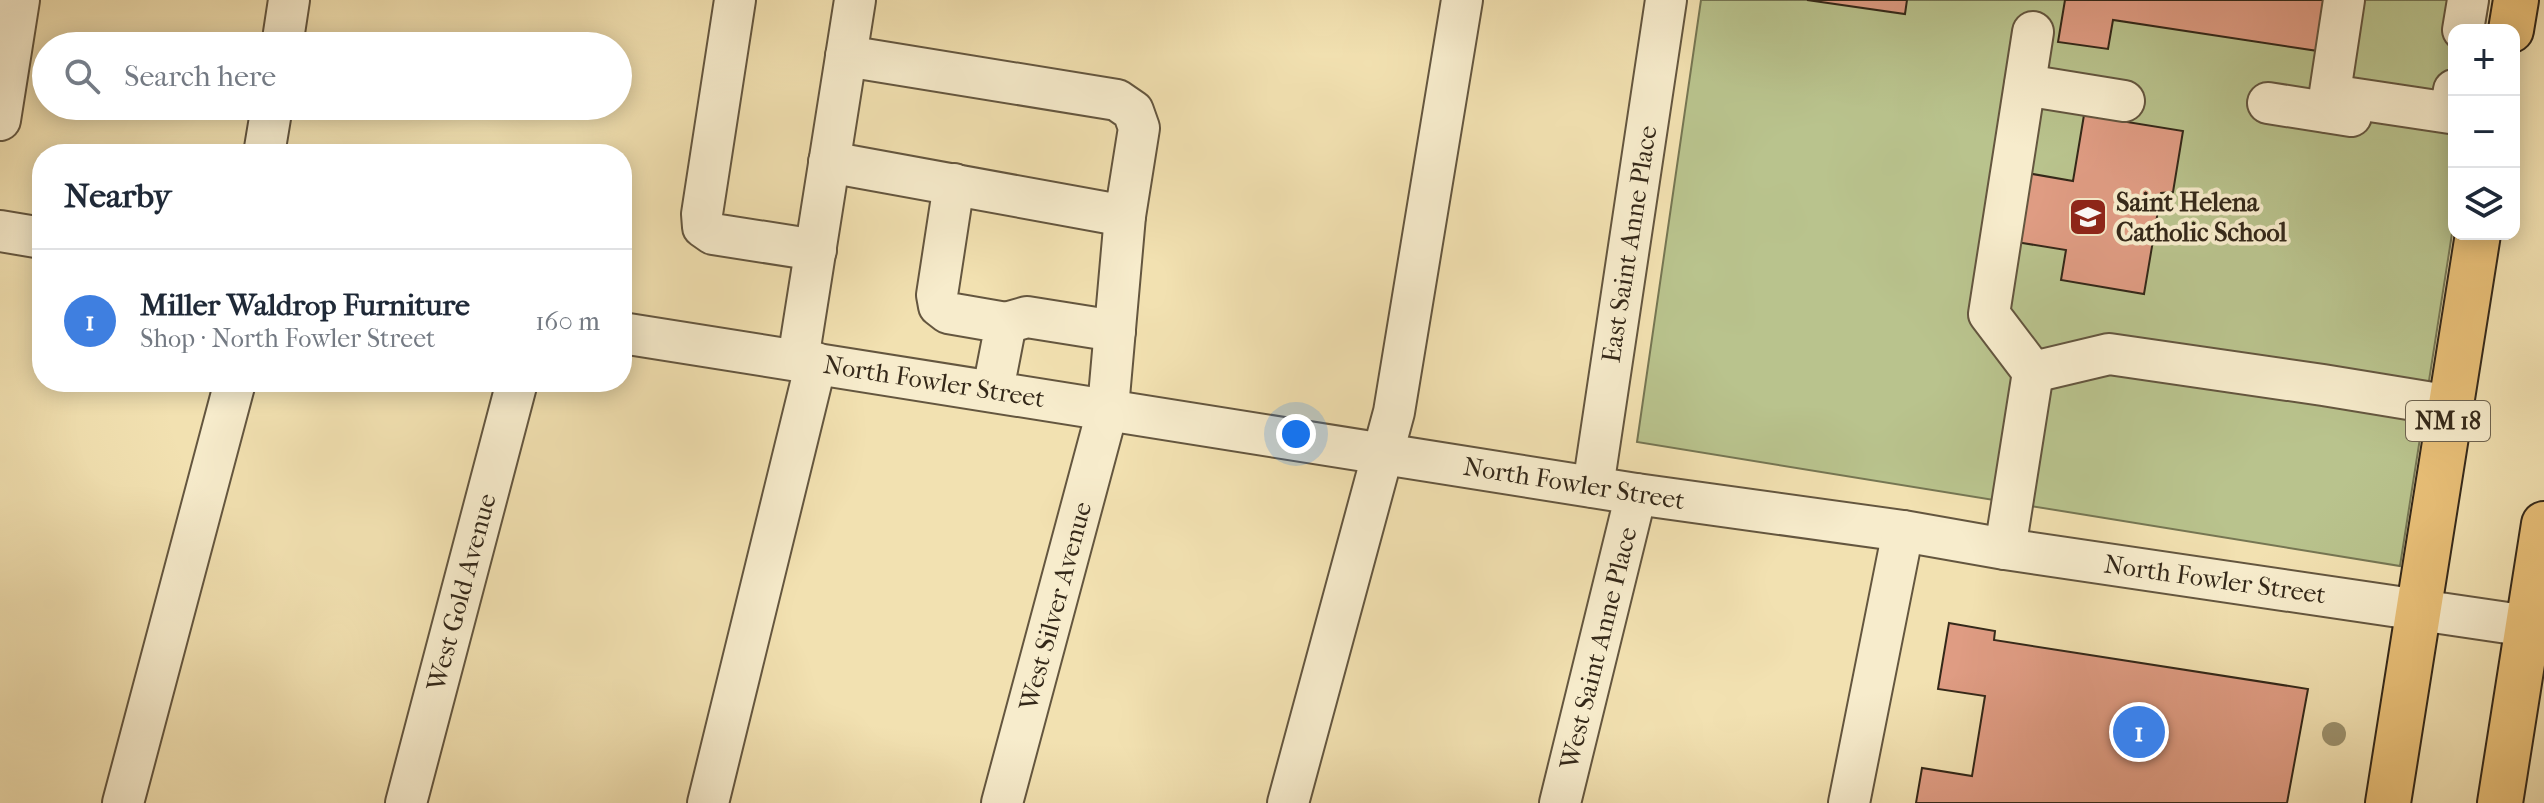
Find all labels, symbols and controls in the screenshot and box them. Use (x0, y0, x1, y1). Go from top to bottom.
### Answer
map controls (2448, 24, 2520, 240)
button: + (2448, 24, 2520, 96)
search box (32, 32, 632, 120)
icon: search (60, 54, 104, 98)
text: Search here (124, 59, 276, 94)
button: − (2448, 96, 2520, 168)
street label: East Saint Anne Place (1595, 123, 1664, 365)
button: layers (2448, 168, 2520, 240)
text: Nearby (64, 176, 171, 216)
place label: Saint Helena Catholic School (2116, 187, 2287, 248)
school or university icon: Saint Helena Catholic School (2067, 196, 2109, 238)
text: Miller Waldrop Furniture (140, 288, 470, 323)
text: 1 (85, 306, 95, 337)
text: 160 m (535, 306, 600, 337)
text: Shop · North Fowler Street (140, 323, 435, 354)
street label: North Fowler Street (821, 349, 1048, 414)
road number: NM 18 (2406, 401, 2490, 441)
your location (1276, 414, 1316, 454)
street label: North Fowler Street (1461, 451, 1688, 516)
street label: West Gold Avenue (420, 490, 503, 695)
street label: West Silver Avenue (1012, 498, 1098, 715)
street label: West Saint Anne Place (1553, 524, 1644, 773)
street label: North Fowler Street (2102, 549, 2329, 611)
pin: 1 (2113, 702, 2165, 762)

